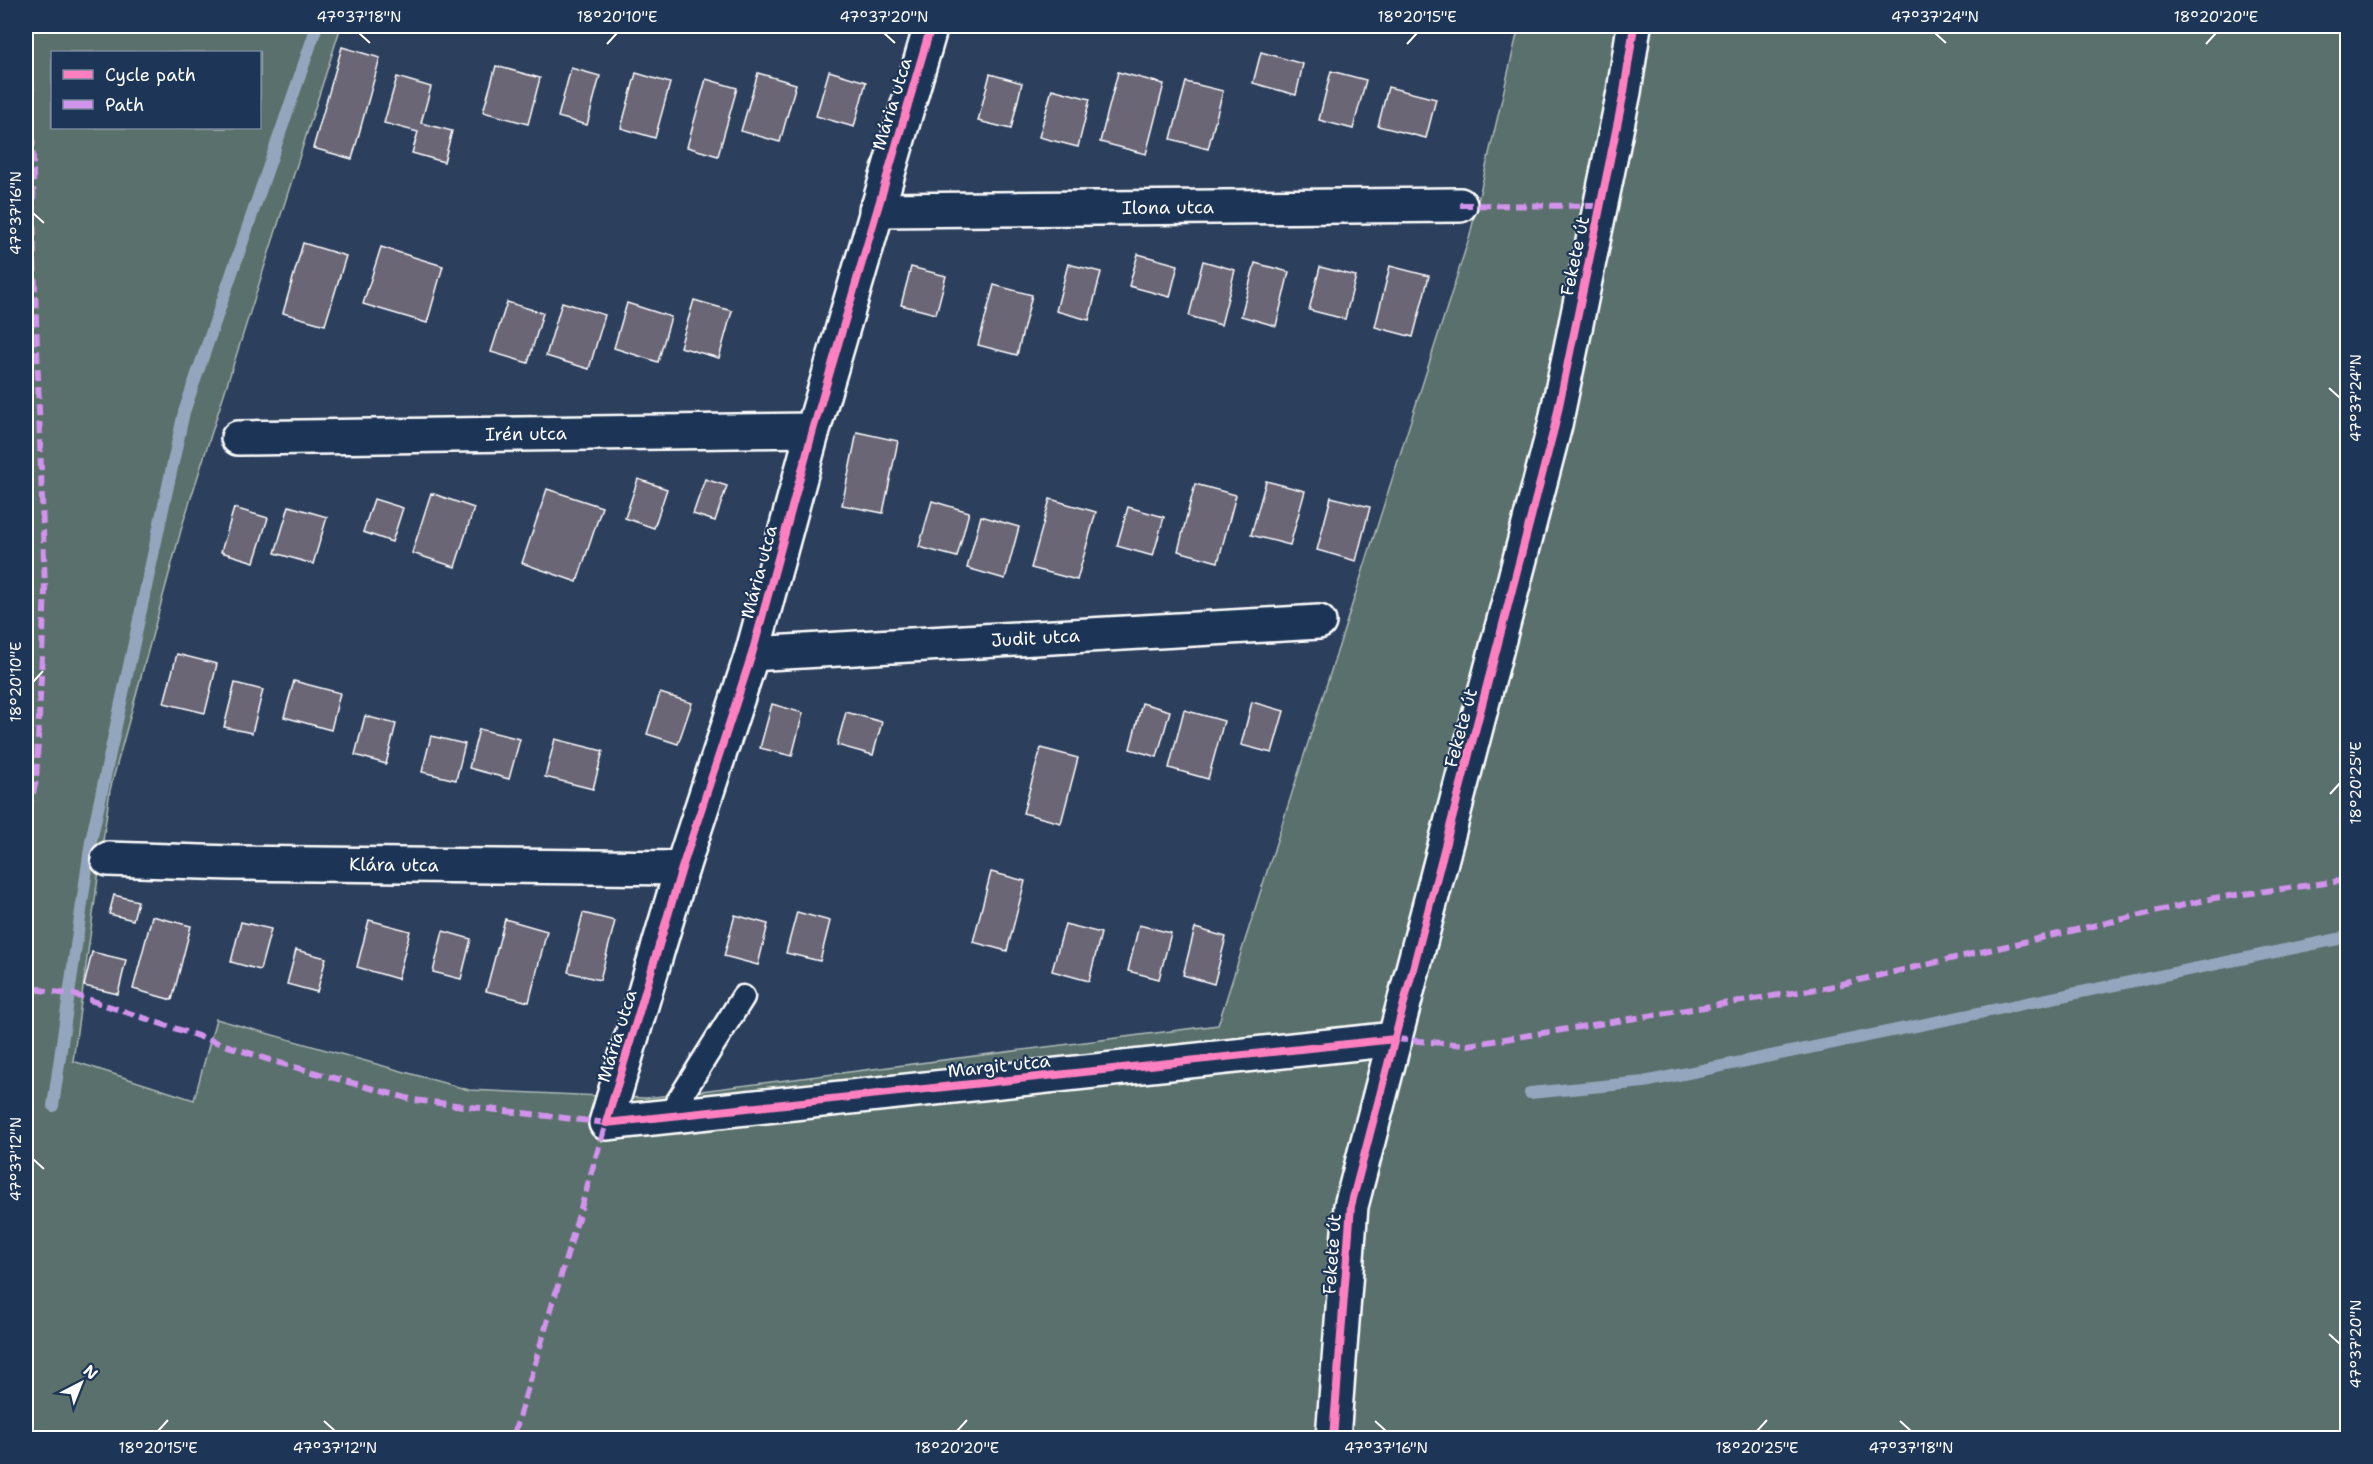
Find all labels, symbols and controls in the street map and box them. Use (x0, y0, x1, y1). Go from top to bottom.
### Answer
text: 47°37'18"N (317, 7, 401, 27)
text: 18°20'10"E (577, 7, 657, 27)
text: 47°37'20"N (840, 7, 928, 27)
text: 18°20'15"E (1377, 7, 1457, 27)
text: 47°37'24"N (1891, 7, 1979, 27)
text: 18°20'20"E (2174, 7, 2258, 27)
legend (51, 51, 261, 129)
street label: Mária utca (867, 55, 917, 153)
text: Cycle path (105, 63, 196, 87)
text: Path (105, 93, 144, 117)
text: 47°37'16"N (6, 171, 26, 255)
street label: Ilona utca (1122, 195, 1214, 220)
street label: Fekete út (1555, 214, 1595, 298)
text: 47°37'24"N (2346, 354, 2366, 442)
street label: Irén utca (485, 421, 567, 447)
street label: Mária utca (735, 523, 783, 621)
street label: Judit utca (991, 624, 1081, 652)
text: 18°20'10"E (6, 642, 26, 722)
street label: Fekete út (1439, 686, 1483, 770)
text: 18°20'25"E (2346, 741, 2366, 825)
street label: Klára utca (349, 852, 439, 877)
street label: Mária utca (592, 987, 642, 1085)
street label: Margit utca (946, 1049, 1052, 1083)
text: 47°37'12"N (6, 1117, 26, 1201)
street label: Fekete út (1317, 1213, 1347, 1295)
text: 47°37'20"N (2346, 1300, 2366, 1388)
north arrow (51, 1353, 111, 1413)
text: N (79, 1360, 102, 1384)
text: 18°20'15"E (118, 1438, 198, 1458)
text: 47°37'12"N (293, 1438, 377, 1458)
text: 18°20'20"E (915, 1438, 999, 1458)
text: 47°37'16"N (1344, 1438, 1428, 1458)
text: 18°20'25"E (1715, 1438, 1799, 1458)
text: 47°37'18"N (1869, 1438, 1953, 1458)

